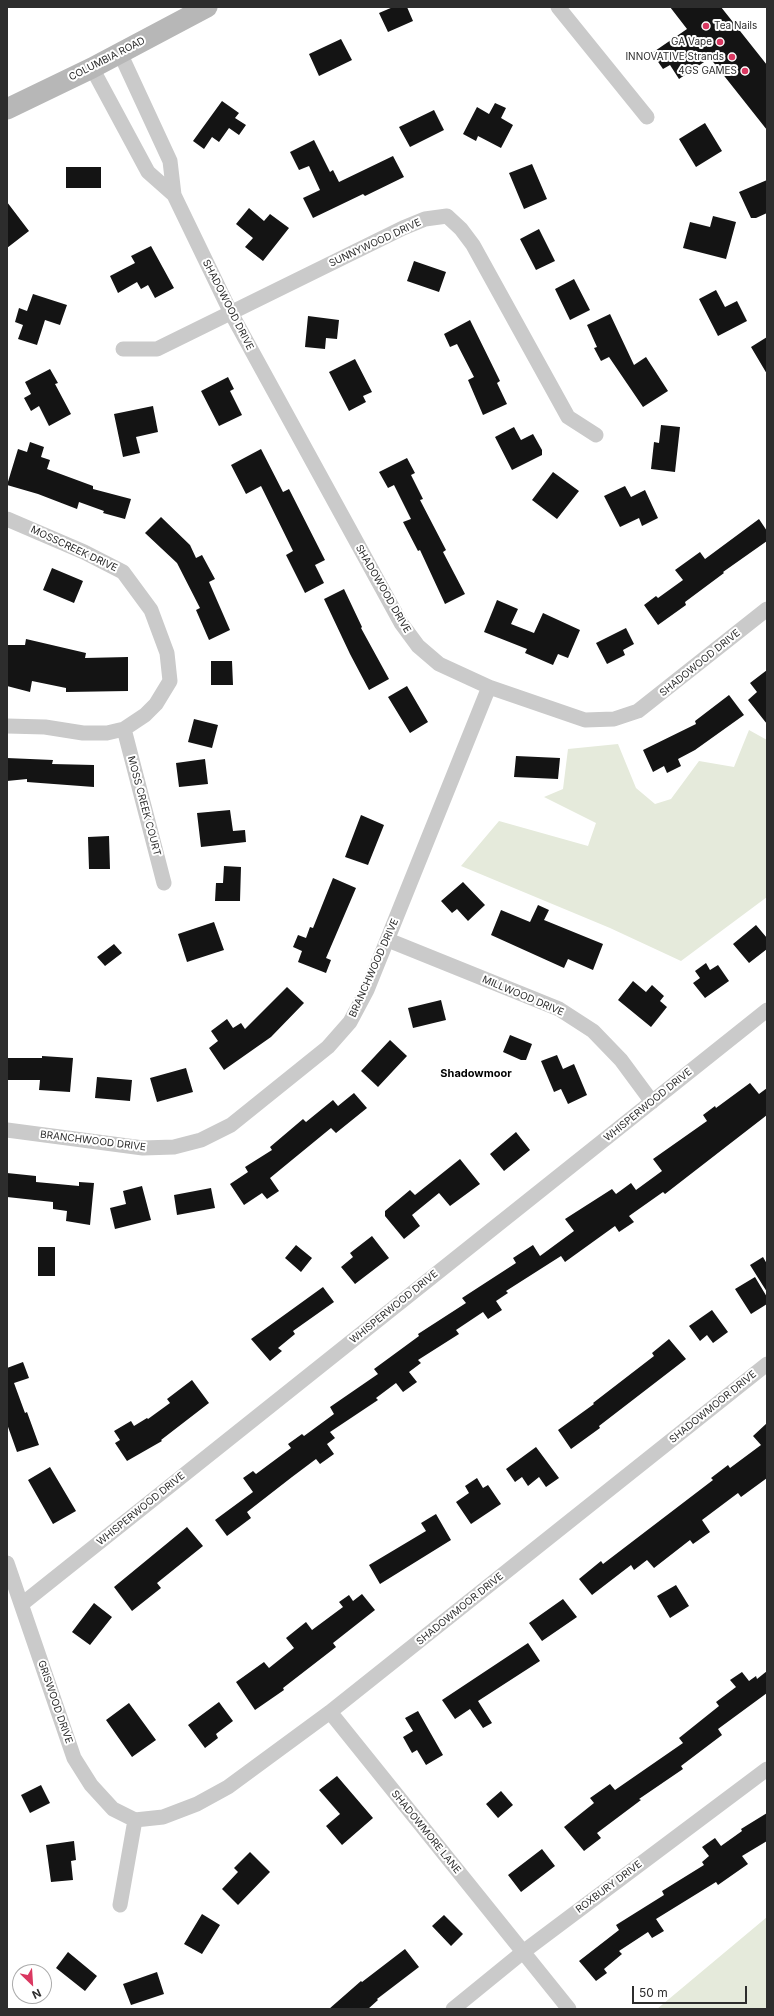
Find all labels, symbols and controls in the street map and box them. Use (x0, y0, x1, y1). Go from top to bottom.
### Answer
place label: Tea Nails (714, 20, 757, 32)
marker: Tea Nails (701, 21, 711, 31)
street label: COLUMBIA ROAD (67, 35, 147, 83)
place label: GA Vape (671, 36, 712, 48)
marker: GA Vape (715, 37, 725, 47)
place label: INNOVATIVE Strands (625, 51, 724, 63)
marker: INNOVATIVE Strands (727, 52, 737, 62)
place label: 4GS GAMES (678, 65, 737, 77)
marker: 4GS GAMES (740, 66, 750, 76)
street label: SUNNYWOOD DRIVE (327, 216, 423, 270)
street label: SHADOWOOD DRIVE (200, 258, 256, 352)
street label: MOSSCREEK DRIVE (29, 524, 119, 574)
street label: SHADOWOOD DRIVE (353, 543, 413, 635)
street label: SHADOWOOD DRIVE (657, 627, 743, 699)
street label: MOSS CREEK COURT (125, 755, 163, 857)
street label: BRANCHWOOD DRIVE (347, 917, 401, 1019)
street label: MILLWOOD DRIVE (480, 973, 566, 1019)
street label: WHISPERWOOD DRIVE (602, 1066, 694, 1144)
district label: Shadowmoor (440, 1067, 512, 1081)
street label: BRANCHWOOD DRIVE (39, 1129, 147, 1153)
street label: WHISPERWOOD DRIVE (348, 1268, 440, 1346)
street label: SHADOWMOOR DRIVE (667, 1368, 759, 1446)
street label: WHISPERWOOD DRIVE (95, 1470, 187, 1548)
street label: SHADOWMOOR DRIVE (414, 1570, 506, 1648)
street label: GRISWOOD DRIVE (35, 1659, 75, 1745)
street label: SHADOWMORE LANE (389, 1788, 463, 1876)
street label: ROXBURY DRIVE (574, 1858, 644, 1916)
north arrow (12, 1964, 52, 2004)
scale bar (634, 1978, 749, 2004)
text: 50 m (639, 1985, 668, 2000)
text: N (30, 1986, 43, 2002)

